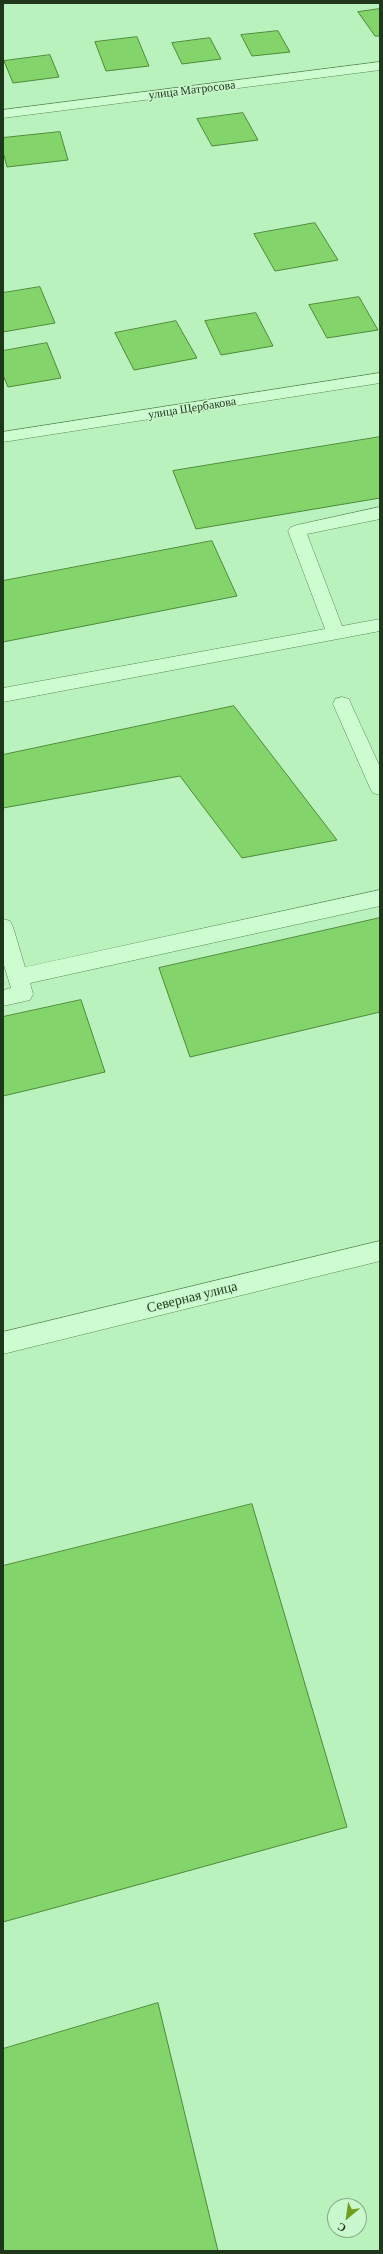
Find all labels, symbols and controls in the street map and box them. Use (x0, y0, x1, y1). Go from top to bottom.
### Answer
street label: улица Матросова (148, 78, 236, 102)
street label: улица Щербакова (147, 394, 237, 422)
street label: Северная улица (145, 1278, 239, 1316)
north arrow (327, 2198, 367, 2238)
text: С (335, 2220, 348, 2235)

